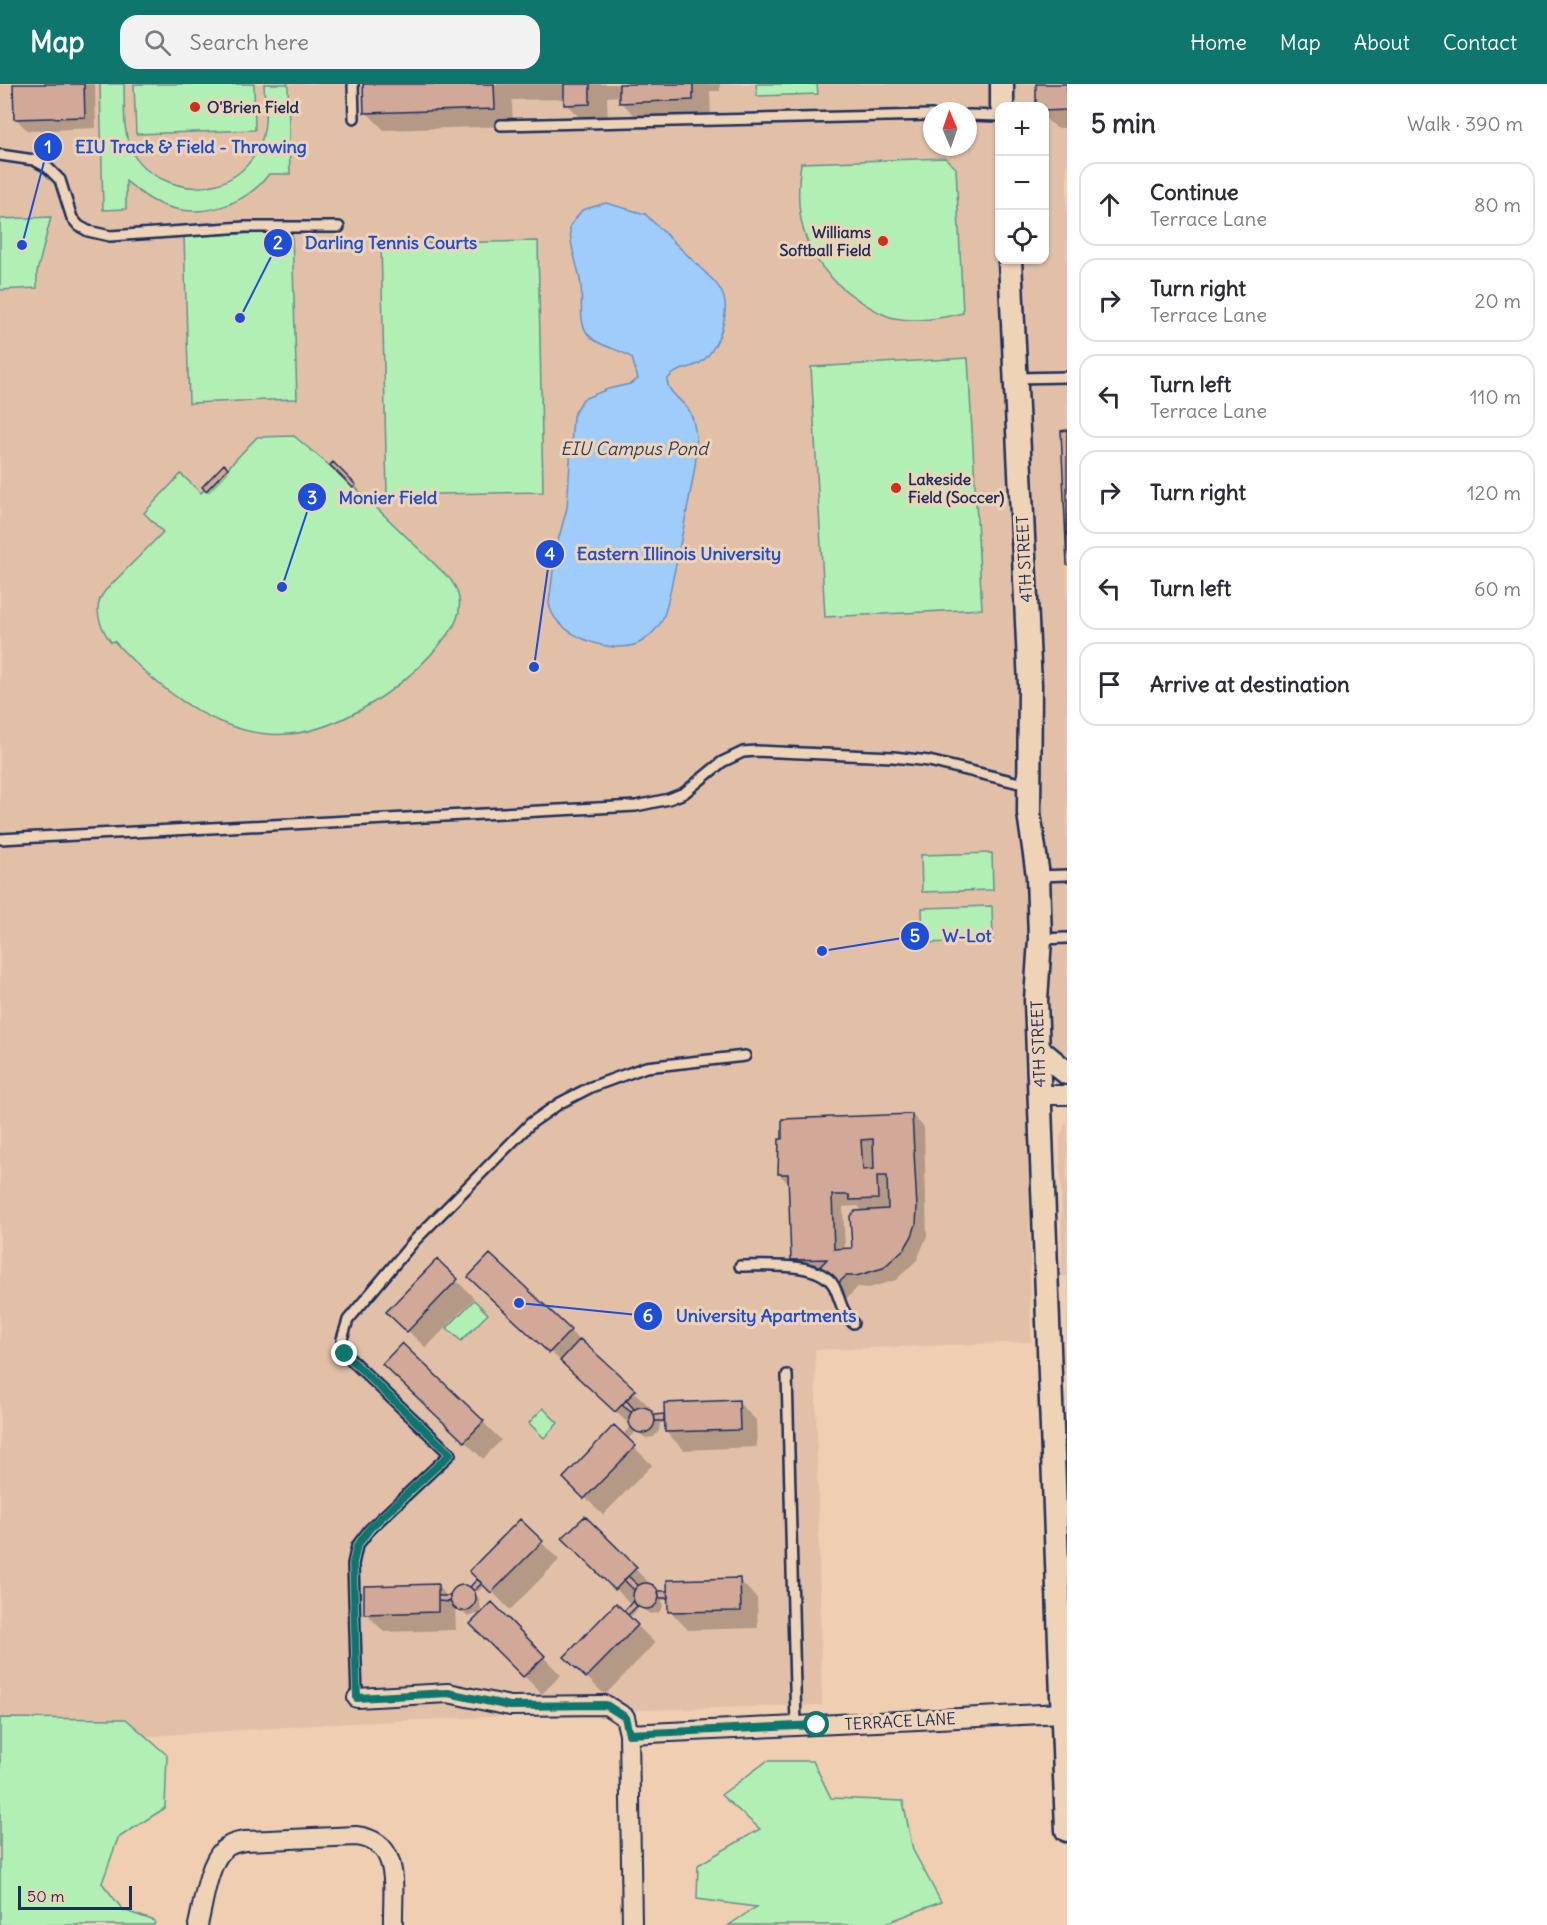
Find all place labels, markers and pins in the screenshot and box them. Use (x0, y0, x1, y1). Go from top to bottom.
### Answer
place label: O'Brien Field (207, 97, 300, 117)
marker: O'Brien Field (188, 100, 202, 114)
callout: EIU Track & Field - Throwing (33, 129, 319, 165)
place label: Williams Softball Field (779, 222, 872, 260)
callout: Darling Tennis Courts (263, 225, 490, 261)
marker: Williams Softball Field (876, 234, 890, 248)
place label: Lakeside Field (Soccer) (908, 469, 1004, 508)
callout: Monier Field (297, 479, 450, 515)
marker: Lakeside Field (Soccer) (889, 481, 903, 495)
callout: Eastern Illinois University (535, 536, 793, 572)
callout: W-Lot (900, 918, 1004, 954)
callout: University Apartments (633, 1298, 868, 1334)

